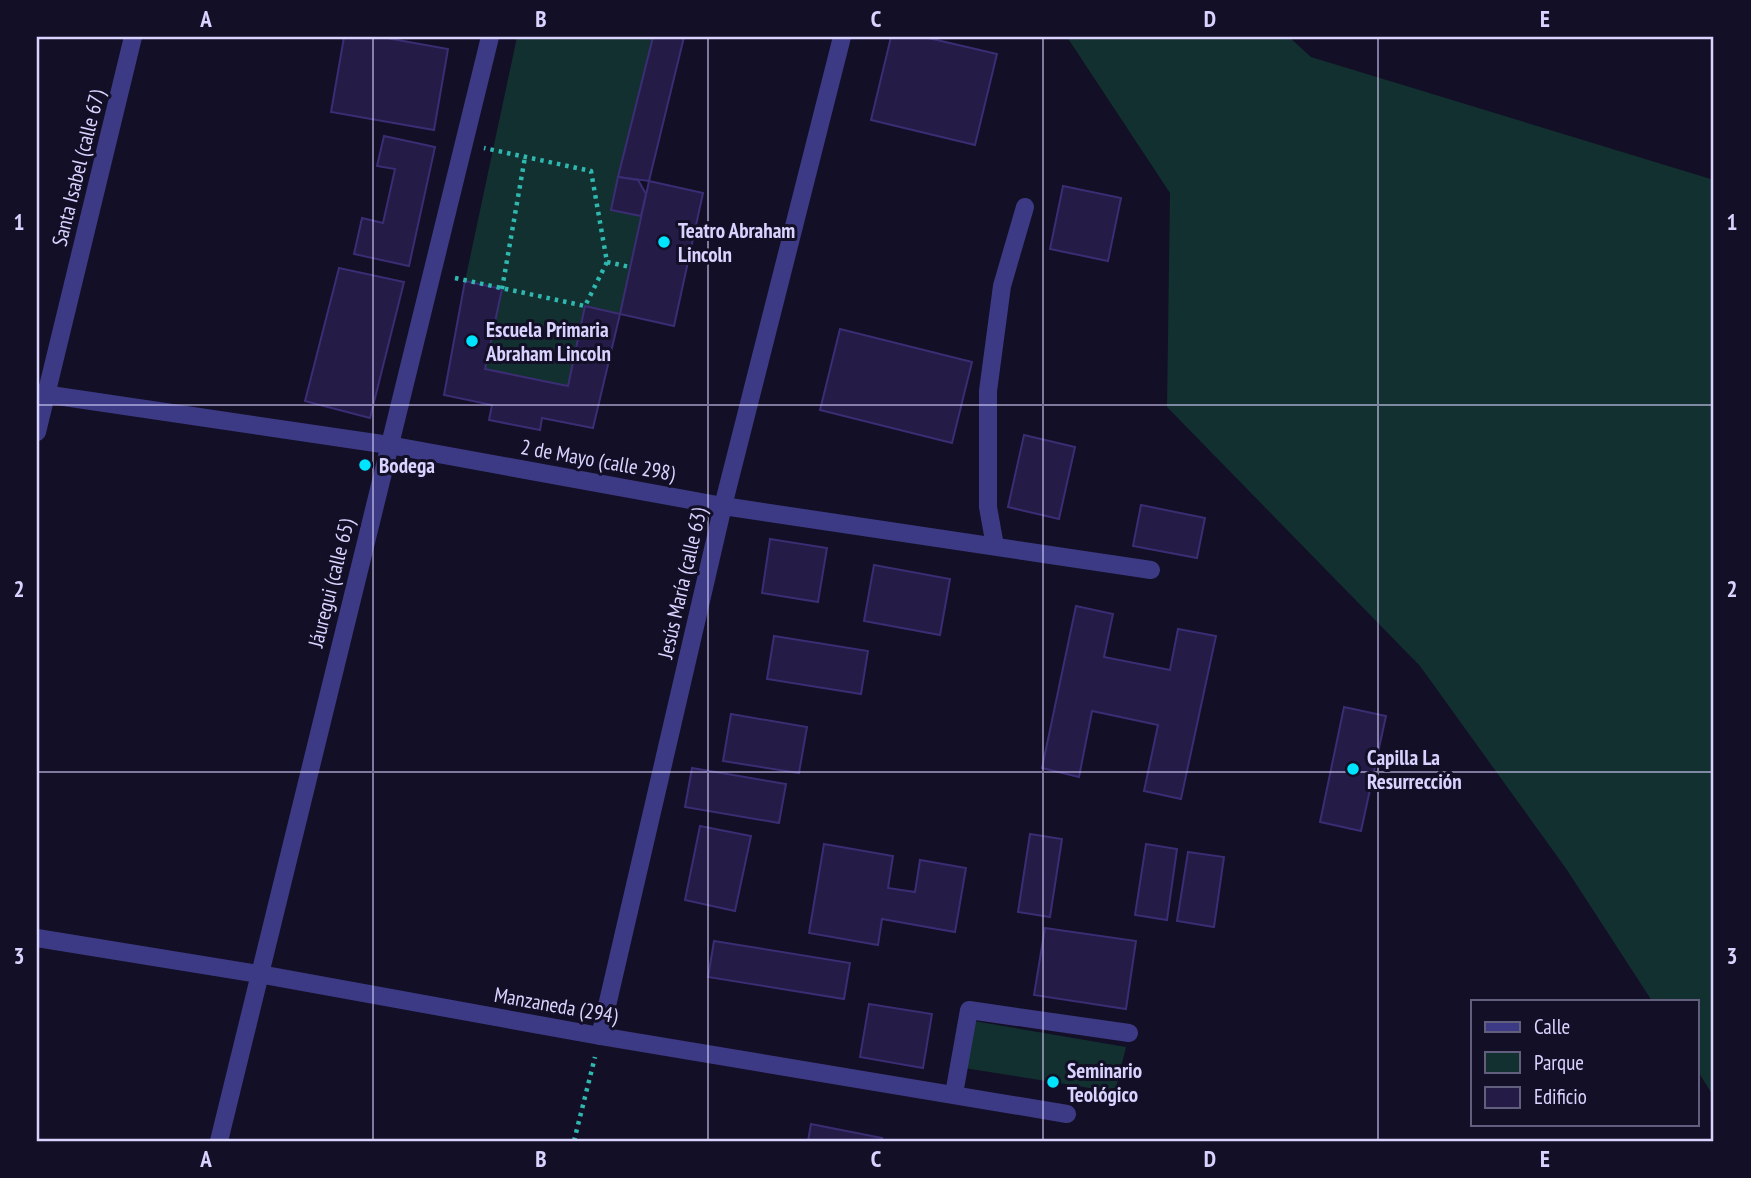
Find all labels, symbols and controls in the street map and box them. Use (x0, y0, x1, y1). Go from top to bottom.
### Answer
text: A (199, 4, 212, 33)
text: B (535, 4, 547, 33)
text: C (871, 4, 882, 33)
text: D (1204, 4, 1216, 33)
text: E (1540, 4, 1550, 33)
street label: Santa Isabel (calle 67) (46, 87, 111, 249)
text: 1 (14, 207, 25, 236)
text: 1 (1727, 207, 1738, 236)
place label: Teatro Abraham Lincoln (678, 217, 795, 268)
marker: Teatro Abraham Lincoln (656, 234, 672, 250)
place label: Escuela Primaria Abraham Lincoln (485, 316, 611, 367)
marker: Escuela Primaria Abraham Lincoln (464, 333, 480, 349)
street label: 2 de Mayo (calle 298) (519, 433, 677, 487)
place label: Bodega (379, 452, 435, 479)
marker: Bodega (357, 457, 373, 473)
street label: Jesús María (calle 63) (651, 505, 712, 662)
street label: Jáuregui (calle 65) (302, 516, 360, 651)
text: 2 (14, 574, 25, 603)
text: 2 (1727, 574, 1738, 603)
place label: Capilla La Resurrección (1367, 744, 1462, 795)
marker: Capilla La Resurrección (1345, 761, 1361, 777)
text: 3 (14, 941, 25, 970)
text: 3 (1727, 941, 1738, 970)
street label: Manzaneda (294) (492, 981, 620, 1029)
legend (1471, 1000, 1698, 1126)
text: Calle (1534, 1013, 1570, 1040)
text: Parque (1534, 1049, 1584, 1076)
place label: Seminario Teológico (1067, 1057, 1142, 1108)
marker: Seminario Teológico (1045, 1074, 1061, 1090)
text: Edificio (1534, 1083, 1587, 1110)
text: A (199, 1144, 212, 1173)
text: B (535, 1144, 547, 1173)
text: C (871, 1144, 882, 1173)
text: D (1204, 1144, 1216, 1173)
text: E (1540, 1144, 1550, 1173)

